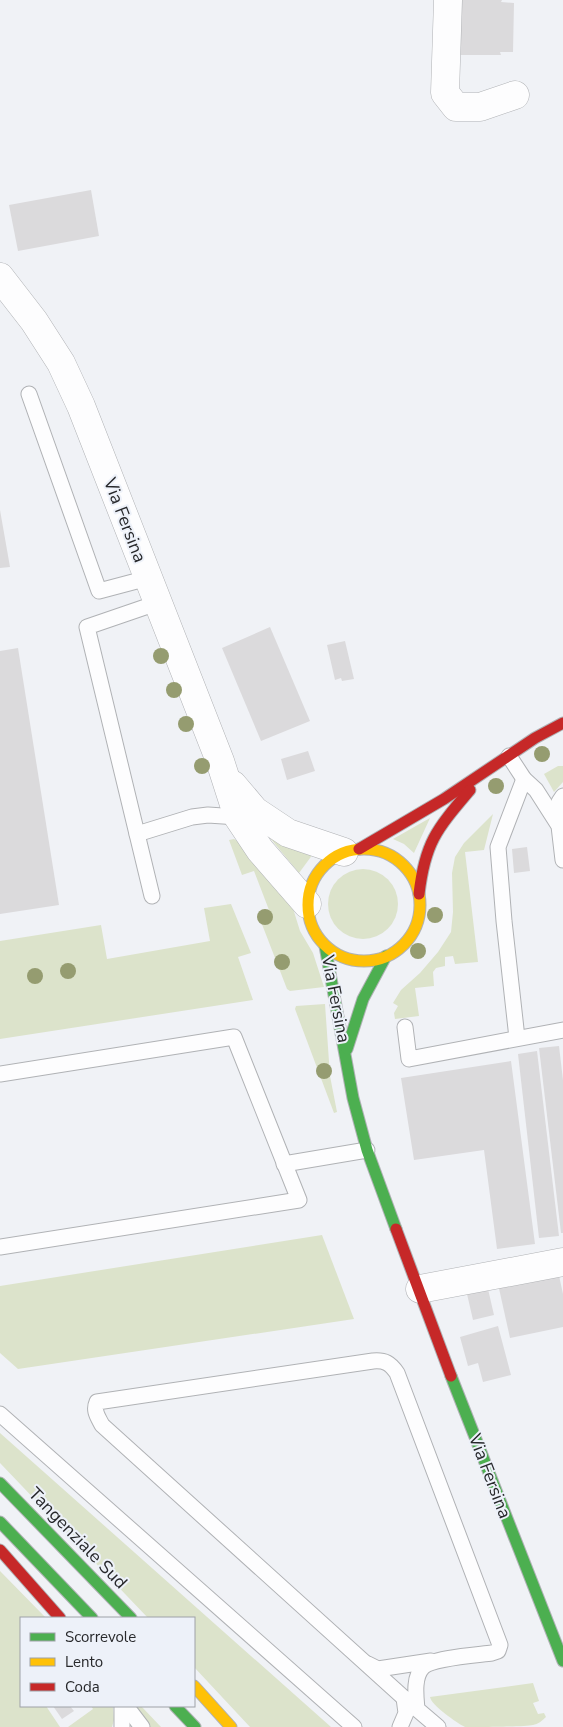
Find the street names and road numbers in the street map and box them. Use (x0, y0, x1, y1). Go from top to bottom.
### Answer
street label: Via Fersina (98, 473, 152, 566)
street label: Via Fersina (316, 952, 356, 1045)
street label: Via Fersina (463, 1429, 517, 1522)
street label: Tangenziale Sud (23, 1482, 133, 1594)

